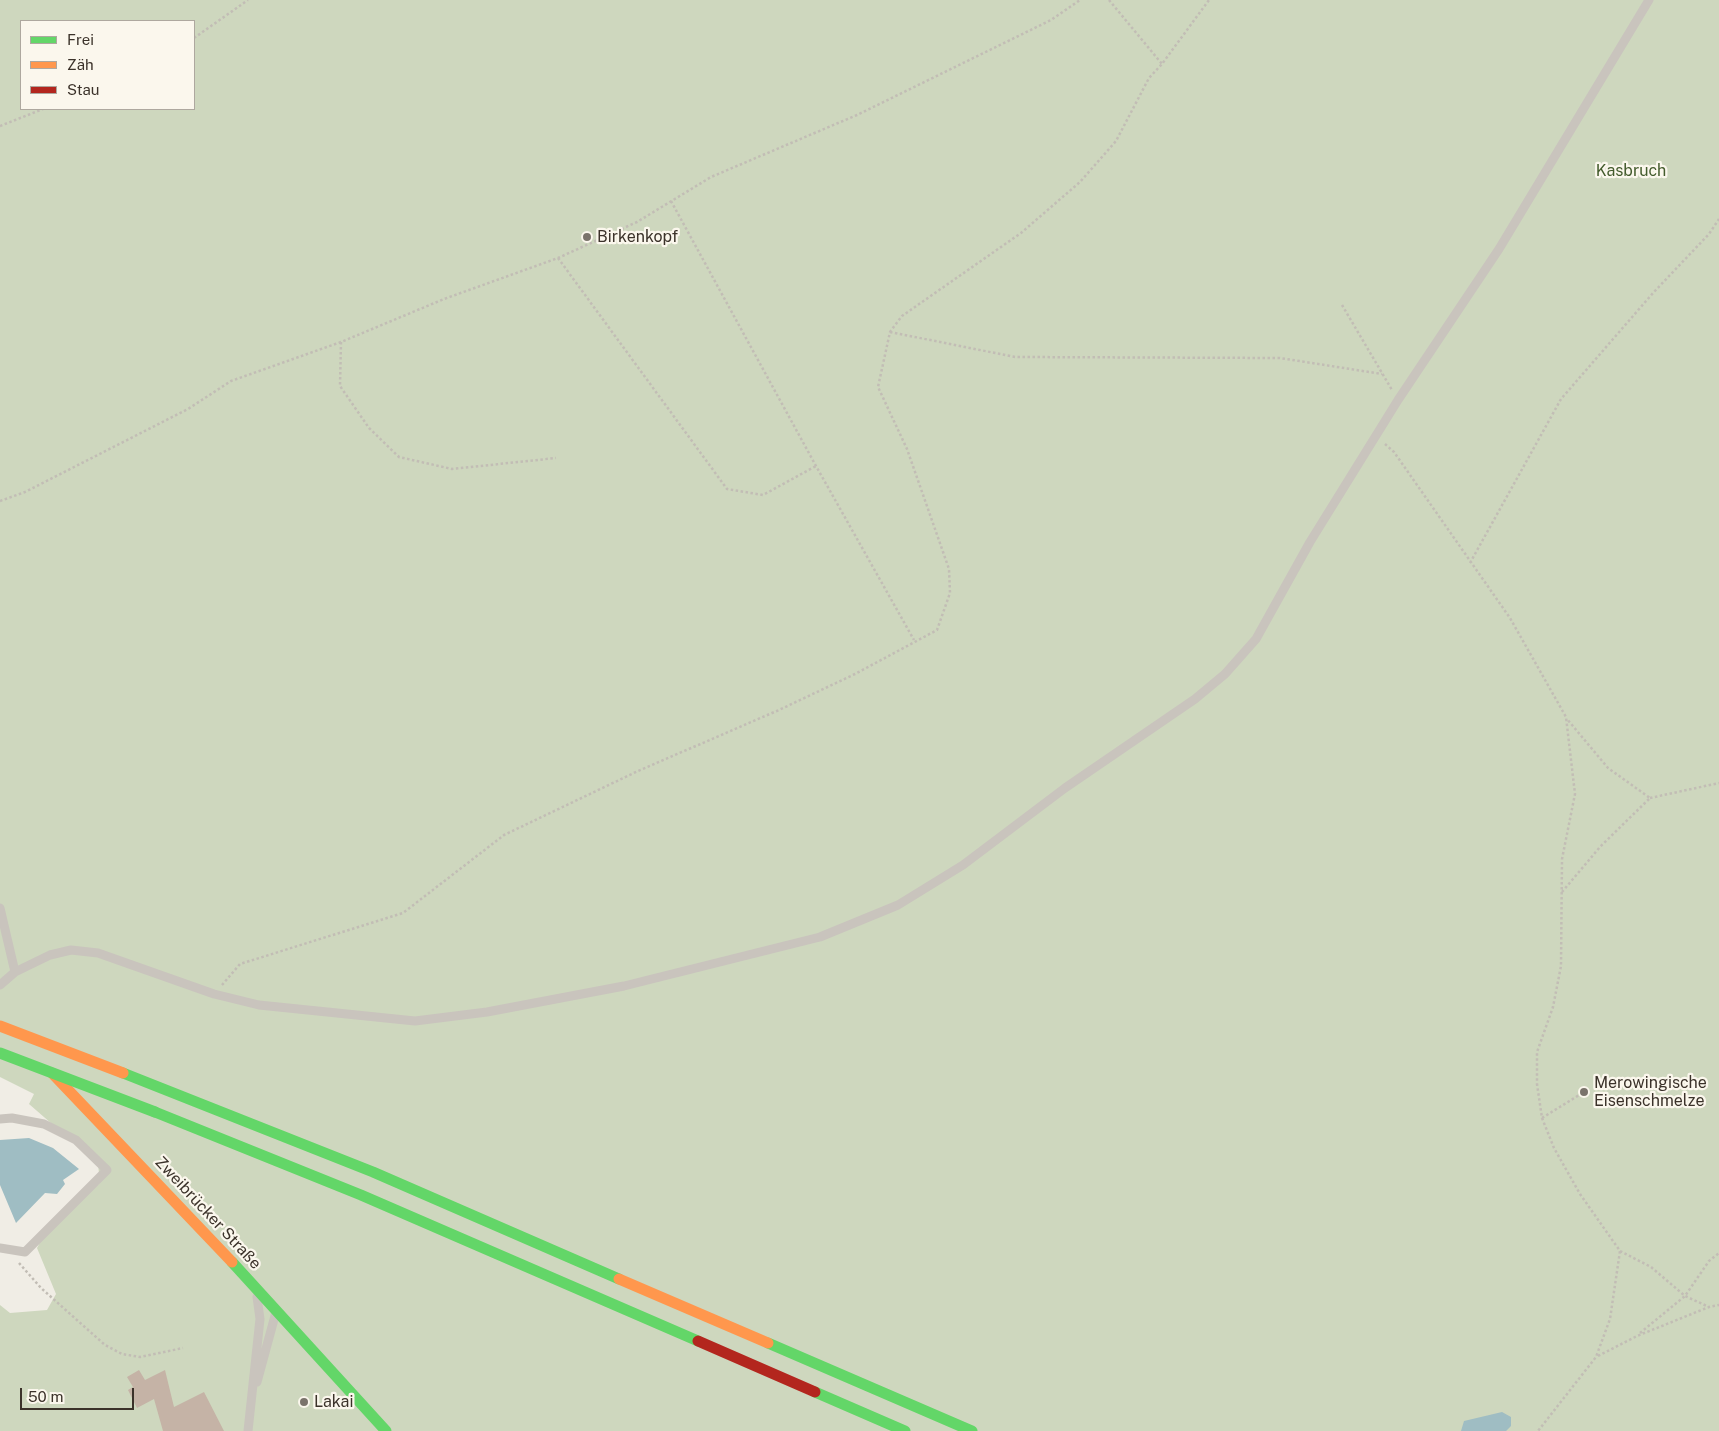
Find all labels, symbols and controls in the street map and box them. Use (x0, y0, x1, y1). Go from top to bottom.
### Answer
legend (20, 20, 195, 110)
text: Frei (67, 31, 94, 48)
text: Zäh (67, 56, 94, 73)
text: Stau (67, 81, 100, 98)
park label: Kasbruch (1596, 161, 1666, 181)
place label: Birkenkopf (597, 227, 678, 247)
marker: Birkenkopf (581, 231, 593, 243)
place label: Merowingische Eisenschmelze (1594, 1073, 1707, 1111)
marker: Merowingische Eisenschmelze (1578, 1086, 1590, 1098)
street label: Zweibrücker Straße (151, 1153, 265, 1273)
scale bar (22, 1378, 136, 1410)
text: 50 m (28, 1388, 63, 1405)
place label: Lakai (314, 1392, 353, 1412)
marker: Lakai (298, 1396, 310, 1408)

